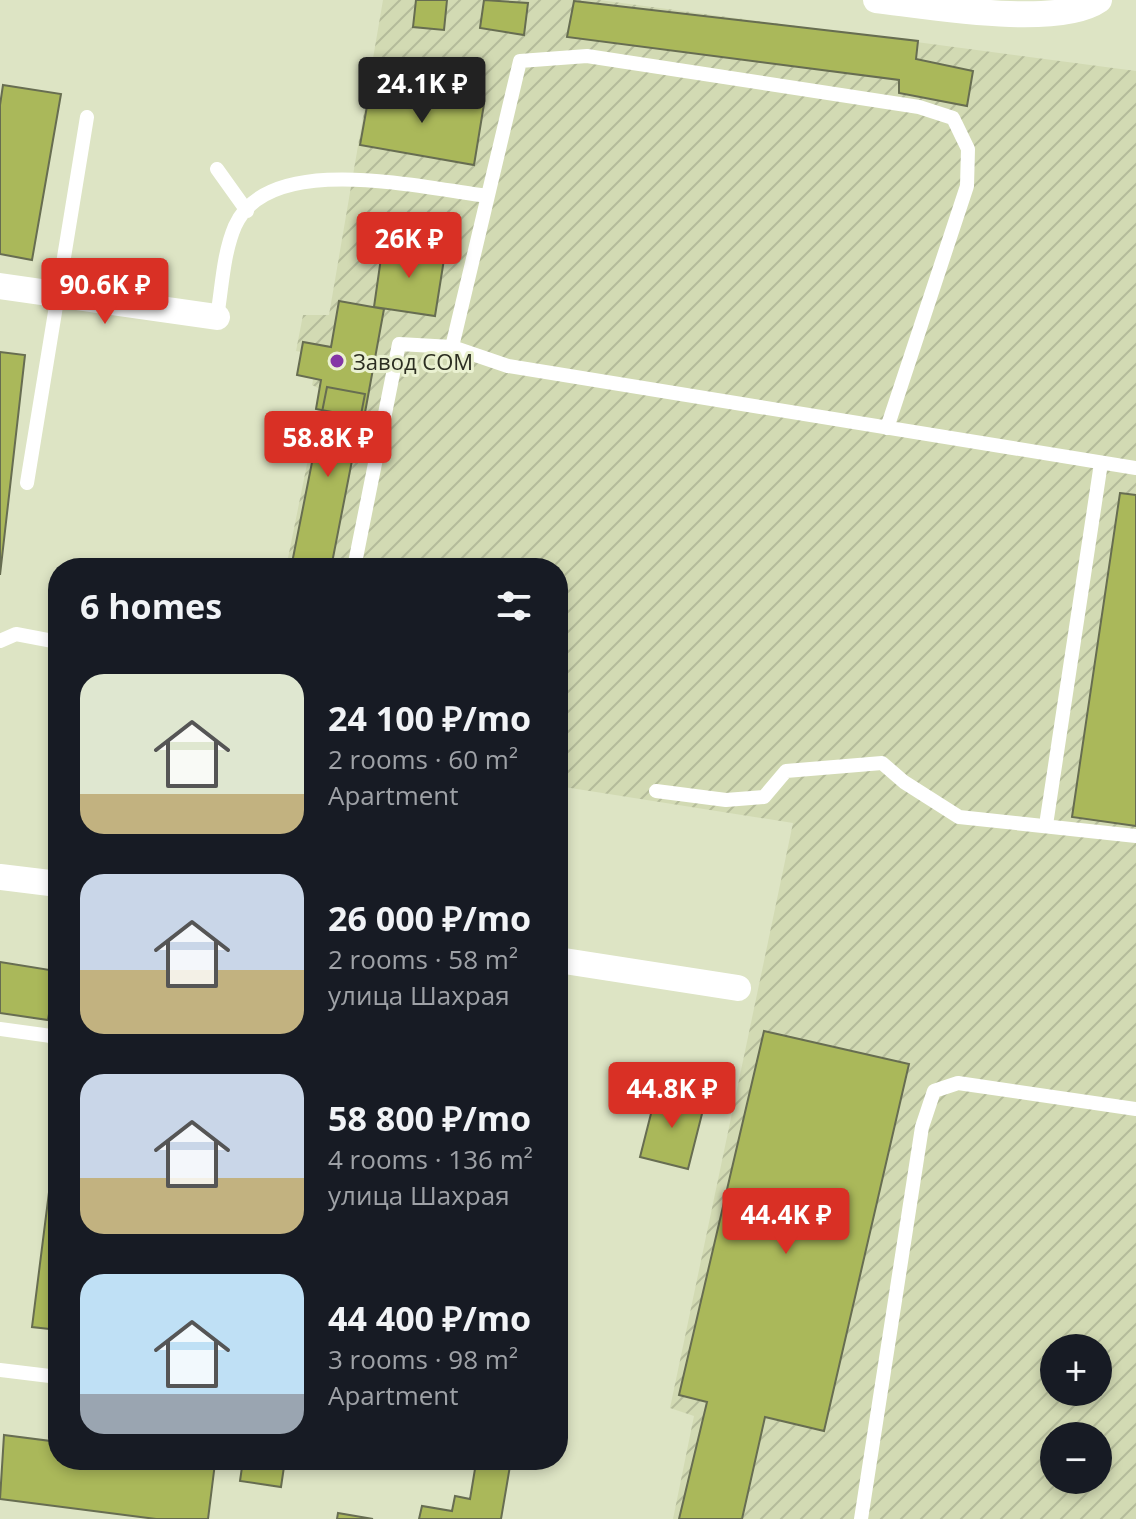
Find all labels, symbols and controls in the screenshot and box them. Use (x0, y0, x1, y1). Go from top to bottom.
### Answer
pin: 24.1K ₽ (348, 57, 496, 125)
text: 24.1K ₽ (376, 65, 468, 101)
pin: 26K ₽ (353, 212, 465, 280)
text: 26K ₽ (375, 220, 443, 256)
pin: 90.6K ₽ (31, 258, 179, 326)
text: 90.6K ₽ (59, 266, 151, 302)
place label: Завод СОМ (353, 346, 473, 376)
marker: Завод СОМ (328, 352, 346, 370)
pin: 58.8K ₽ (254, 411, 402, 479)
text: 58.8K ₽ (282, 419, 374, 455)
text: 6 homes (80, 583, 222, 629)
icon: filters (492, 584, 536, 628)
text: 24 100 ₽/mo (328, 695, 531, 741)
icon: home (144, 706, 240, 802)
text: 2 rooms · 60 m² (328, 741, 518, 777)
text: Apartment (328, 777, 459, 813)
text: 26 000 ₽/mo (328, 895, 531, 941)
icon: home (144, 906, 240, 1002)
text: 2 rooms · 58 m² (328, 941, 518, 977)
text: улица Шахрая (328, 977, 510, 1013)
pin: 44.8K ₽ (598, 1062, 746, 1130)
text: 44.8K ₽ (626, 1070, 718, 1106)
text: 58 800 ₽/mo (328, 1095, 531, 1141)
icon: home (144, 1106, 240, 1202)
text: 4 rooms · 136 m² (328, 1141, 533, 1177)
text: улица Шахрая (328, 1177, 510, 1213)
pin: 44.4K ₽ (712, 1188, 860, 1256)
text: 44.4K ₽ (740, 1196, 832, 1232)
text: 44 400 ₽/mo (328, 1295, 531, 1341)
icon: home (144, 1306, 240, 1402)
map controls (1040, 1334, 1112, 1494)
button: + (1040, 1334, 1112, 1406)
text: 3 rooms · 98 m² (328, 1341, 518, 1377)
text: Apartment (328, 1377, 459, 1413)
button: − (1040, 1422, 1112, 1494)

